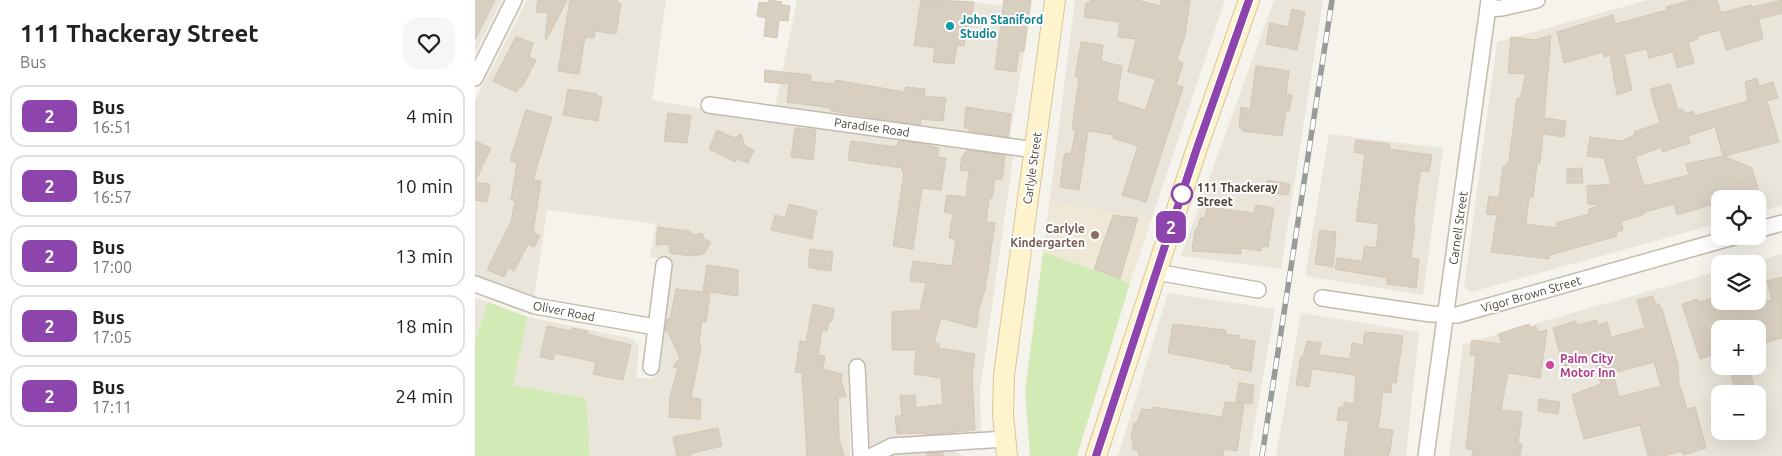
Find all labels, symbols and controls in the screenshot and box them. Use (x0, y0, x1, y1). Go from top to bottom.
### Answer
place label: John Staniford Studio (960, 13, 1043, 40)
button: heart (403, 17, 455, 69)
text: 111 Thackeray Street (20, 20, 259, 47)
marker: John Staniford Studio (944, 20, 956, 32)
text: Bus (20, 53, 46, 71)
text: Bus (92, 96, 125, 118)
text: 4 min (406, 105, 453, 127)
text: 2 (44, 106, 55, 126)
street label: Paradise Road (833, 115, 911, 139)
text: 16:51 (92, 118, 132, 136)
street label: Carlyle Street (1020, 131, 1044, 205)
text: Bus (92, 166, 125, 188)
text: 10 min (395, 175, 453, 197)
text: 2 (44, 176, 55, 196)
place label: 111 Thackeray Street (1197, 181, 1278, 208)
marker: 111 Thackeray Street (1171, 183, 1193, 205)
text: 16:57 (92, 188, 132, 206)
street label: Carnell Street (1446, 190, 1470, 266)
map controls (1711, 190, 1766, 440)
button: locate (1711, 190, 1766, 245)
line badge: 2 (1155, 211, 1187, 243)
text: 2 (1166, 217, 1176, 237)
place label: Carlyle Kindergarten (1010, 222, 1085, 249)
marker: Carlyle Kindergarten (1089, 229, 1101, 241)
text: Bus (92, 236, 125, 258)
text: 13 min (395, 245, 453, 267)
text: 2 (44, 246, 55, 266)
button: layers (1711, 255, 1766, 310)
text: 17:00 (92, 258, 132, 276)
street label: Vigor Brown Street (1479, 273, 1583, 315)
street label: Oliver Road (532, 299, 596, 323)
text: Bus (92, 306, 125, 328)
text: 18 min (395, 315, 453, 337)
text: 2 (44, 316, 55, 336)
button: + (1711, 320, 1766, 375)
text: 17:05 (92, 328, 132, 346)
place label: Palm City Motor Inn (1560, 352, 1616, 379)
marker: Palm City Motor Inn (1544, 359, 1556, 371)
text: Bus (92, 376, 125, 398)
text: 24 min (395, 385, 453, 407)
button: − (1711, 385, 1766, 440)
text: 2 (44, 386, 55, 406)
text: 17:11 (92, 398, 132, 416)

